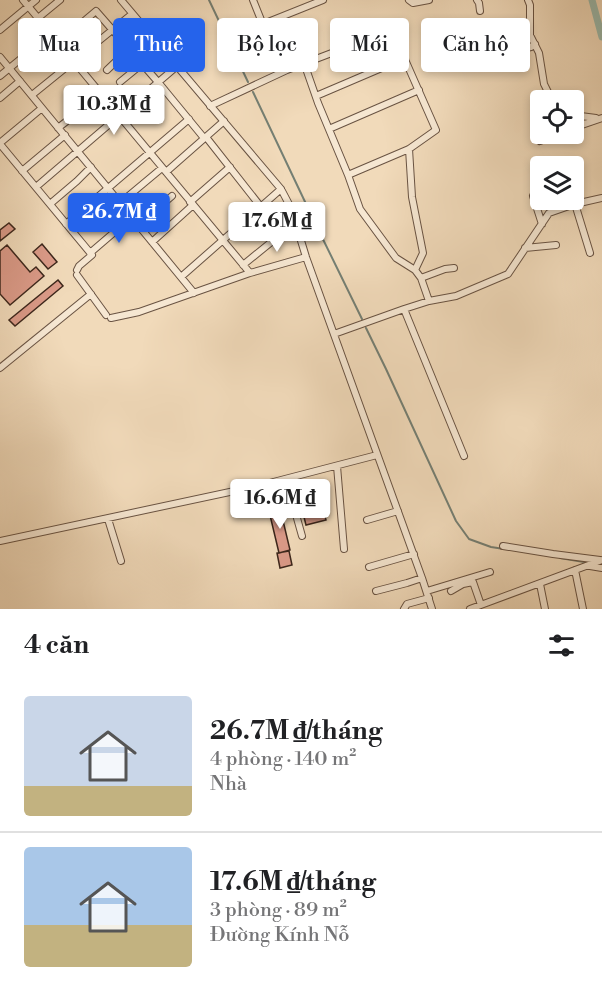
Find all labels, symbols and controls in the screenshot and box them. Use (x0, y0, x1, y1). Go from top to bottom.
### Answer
chip: Mua (18, 18, 101, 72)
chip: Thuê (113, 18, 205, 72)
chip: Bộ lọc (217, 18, 318, 72)
chip: Mới (330, 18, 409, 72)
chip: Căn hộ (421, 18, 530, 72)
pin: 10.3M ₫ (59, 85, 169, 136)
map controls (530, 90, 584, 210)
button: locate (530, 90, 584, 144)
text: 10.3M ₫ (77, 92, 151, 117)
button: layers (530, 156, 584, 210)
pin: 26.7M ₫ (64, 193, 174, 244)
text: 26.7M ₫ (82, 200, 156, 225)
pin: 17.6M ₫ (222, 202, 332, 253)
text: 17.6M ₫ (242, 209, 312, 234)
pin: 16.6M ₫ (225, 479, 335, 530)
text: 16.6M ₫ (244, 486, 316, 511)
text: 4 căn (24, 629, 89, 661)
icon: filters (545, 629, 578, 662)
text: 26.7M ₫/tháng (210, 715, 382, 747)
icon: home (72, 720, 144, 792)
text: 4 phòng · 140 m² (210, 747, 356, 772)
text: Nhà (210, 772, 247, 797)
text: 17.6M ₫/tháng (210, 866, 376, 898)
icon: home (72, 871, 144, 943)
text: 3 phòng · 89 m² (210, 898, 347, 923)
text: Đường Kính Nỗ (210, 923, 350, 948)

